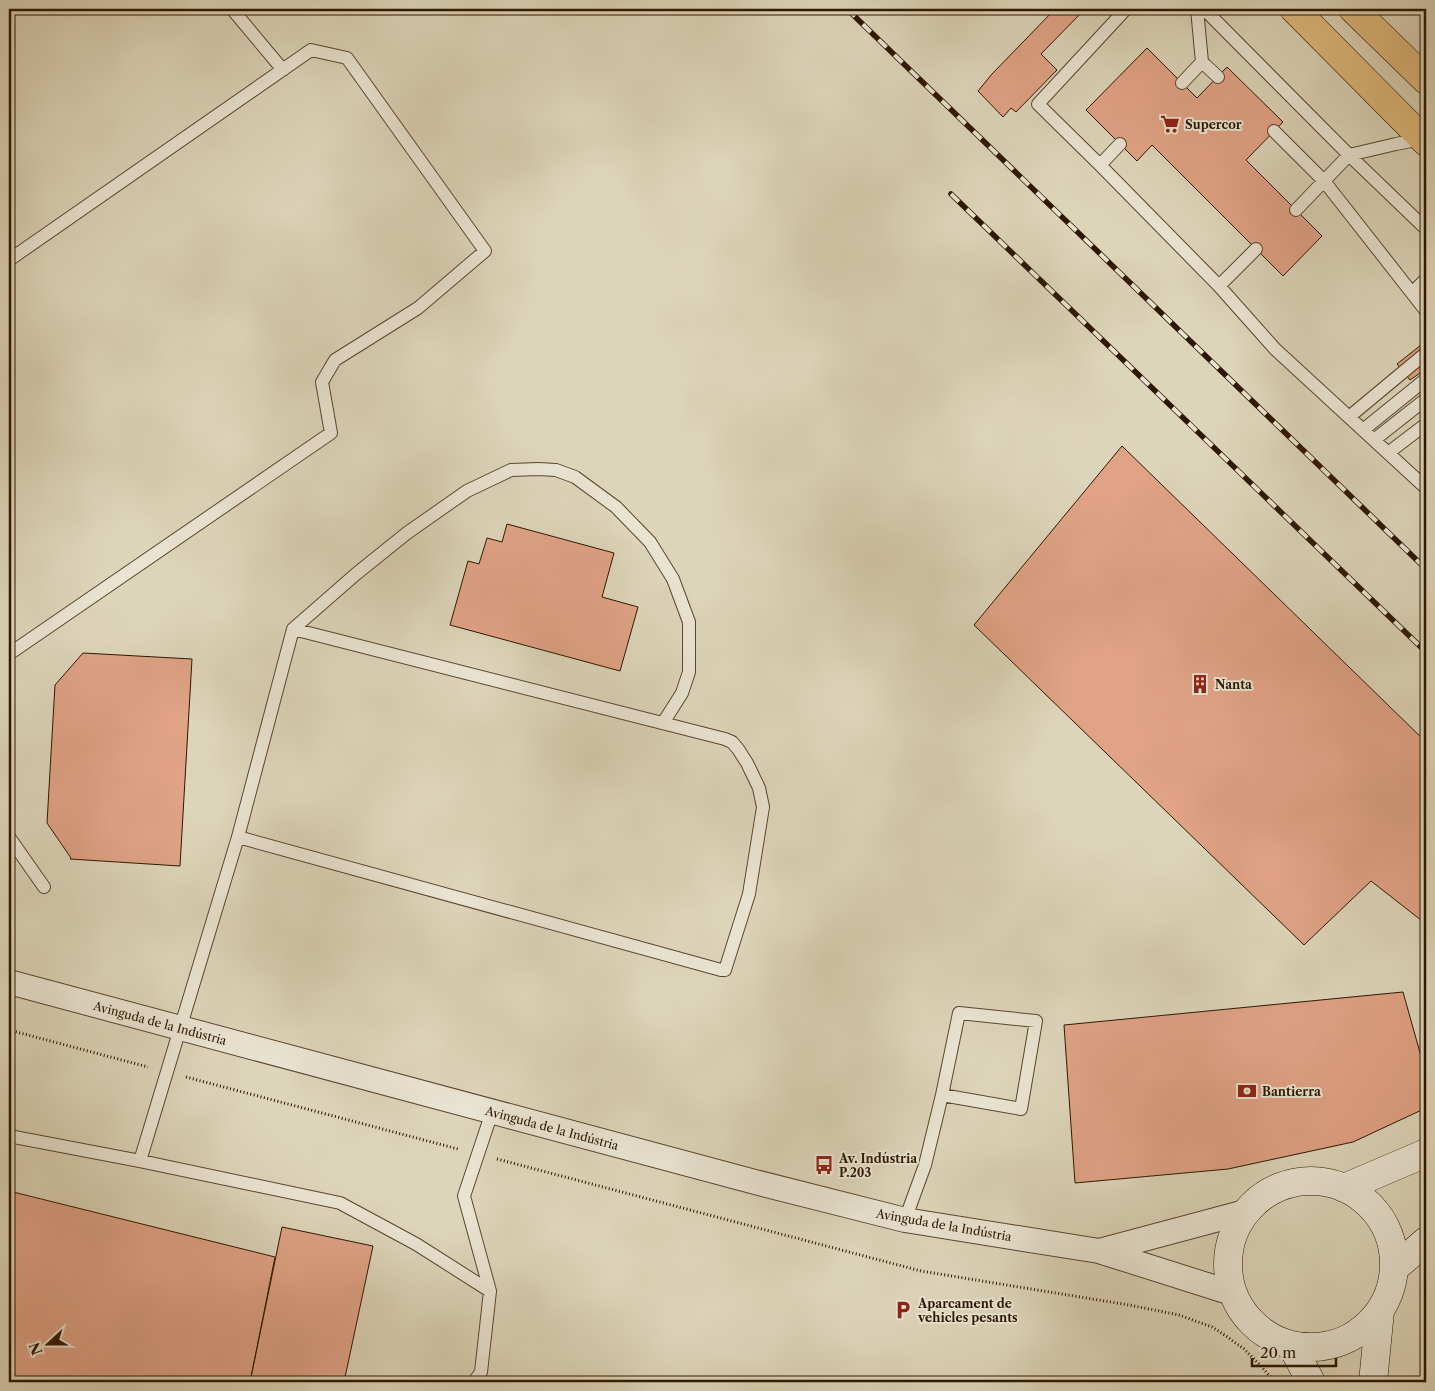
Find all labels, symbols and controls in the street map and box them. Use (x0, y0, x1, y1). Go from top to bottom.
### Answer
supermarket icon: Supercor (1159, 113, 1181, 135)
place label: Supercor (1185, 117, 1242, 132)
building icon: Nanta (1189, 673, 1211, 695)
place label: Nanta (1215, 677, 1253, 692)
street label: Avinguda de la Indústria (91, 998, 229, 1048)
bank icon: Bantierra (1236, 1080, 1258, 1102)
place label: Bantierra (1262, 1084, 1322, 1099)
street label: Avinguda de la Indústria (483, 1103, 621, 1153)
place label: Av. Indústria P.203 (838, 1151, 918, 1180)
bus stop icon: Av. Indústria P.203 (813, 1154, 835, 1176)
street label: Avinguda de la Indústria (874, 1206, 1014, 1244)
place label: Aparcament de vehicles pesants (917, 1296, 1018, 1325)
parking icon: Aparcament de vehicles pesants (892, 1299, 914, 1321)
north arrow (22, 1318, 72, 1368)
scale bar (1252, 1336, 1336, 1368)
text: N (25, 1340, 46, 1358)
text: 20 m (1260, 1343, 1296, 1362)

